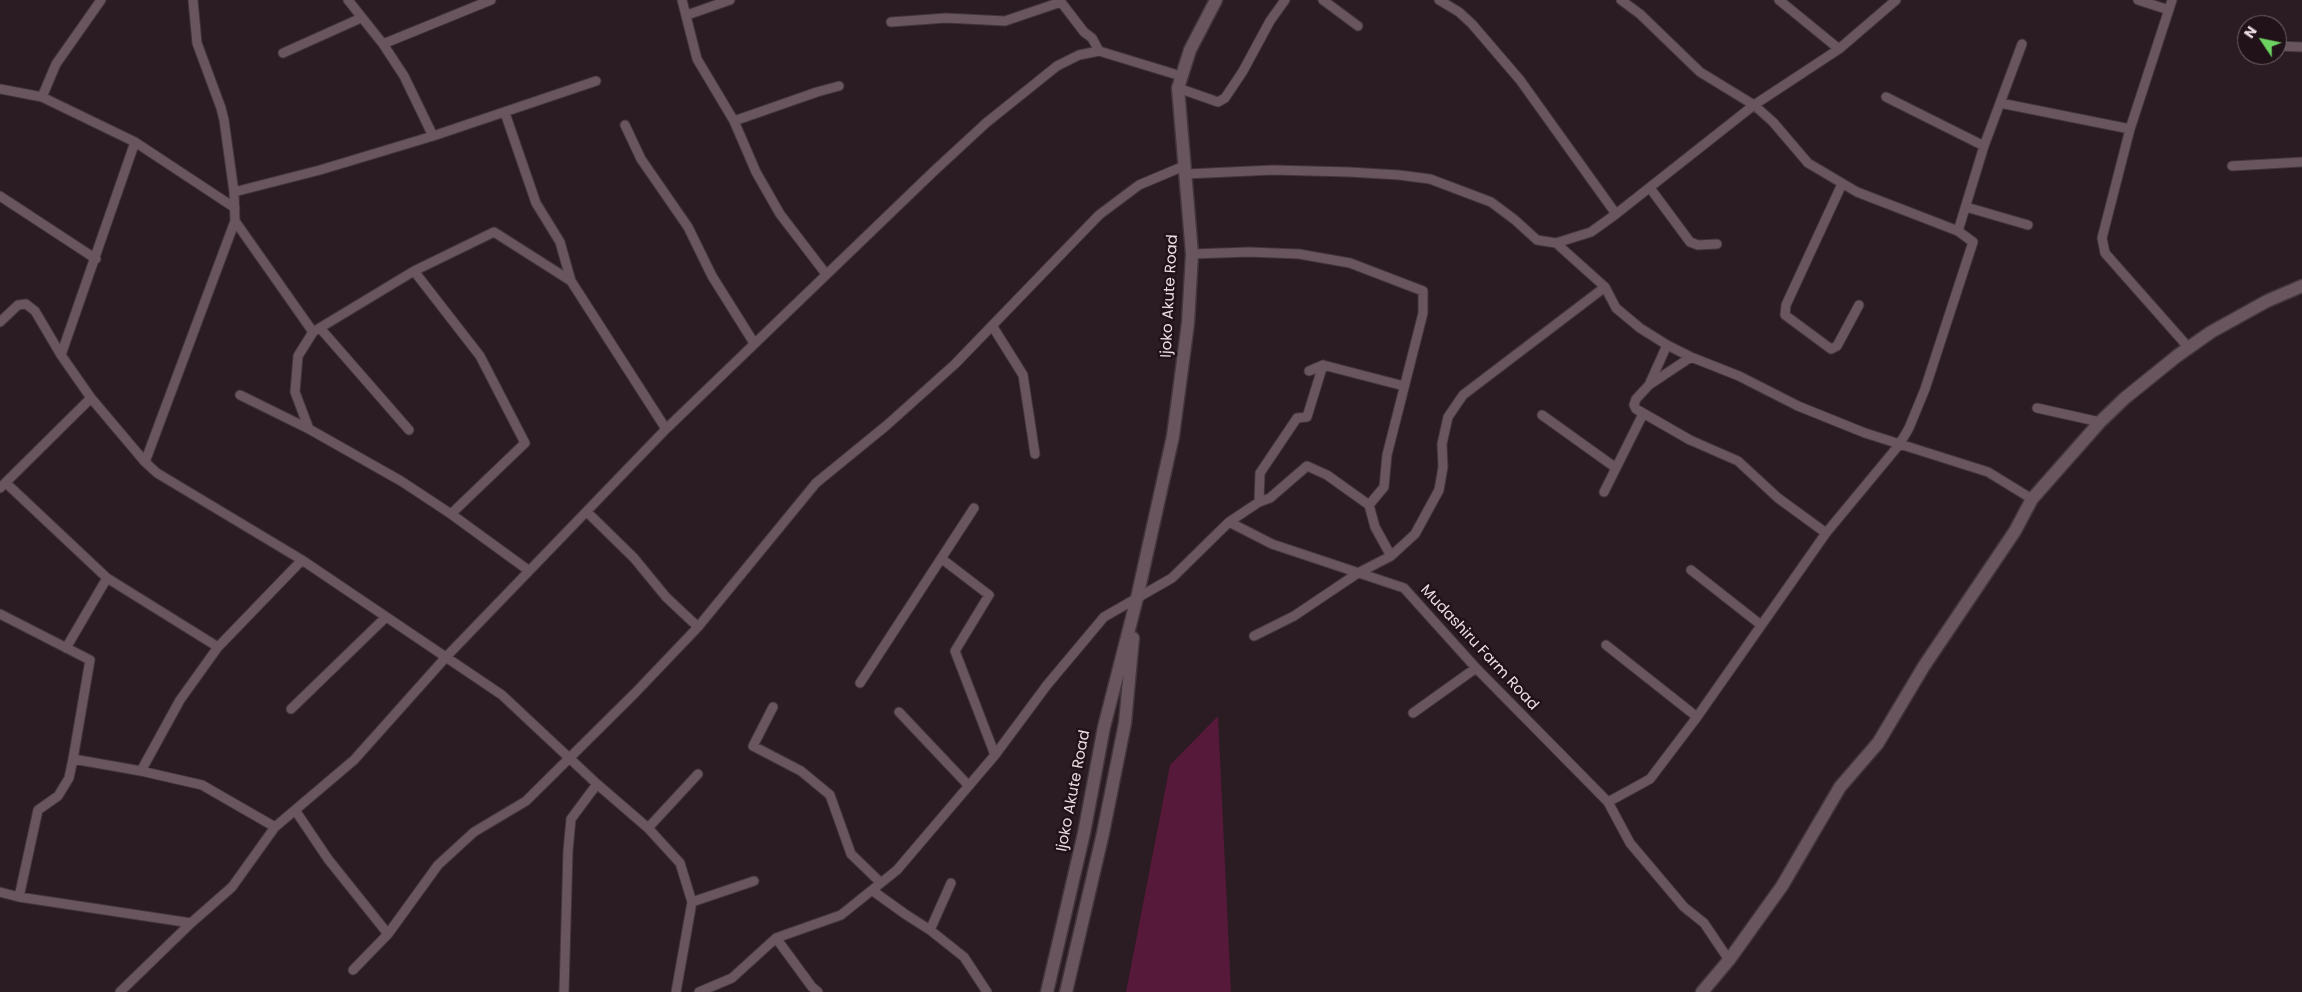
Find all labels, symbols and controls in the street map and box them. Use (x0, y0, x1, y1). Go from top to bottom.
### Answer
north arrow (2237, 15, 2287, 65)
text: N (2239, 22, 2262, 42)
street label: Ijoko Akute Road (1158, 234, 1182, 358)
street label: Mudashiru Farm Road (1416, 582, 1542, 714)
street label: Ijoko Akute Road (1053, 729, 1095, 853)

